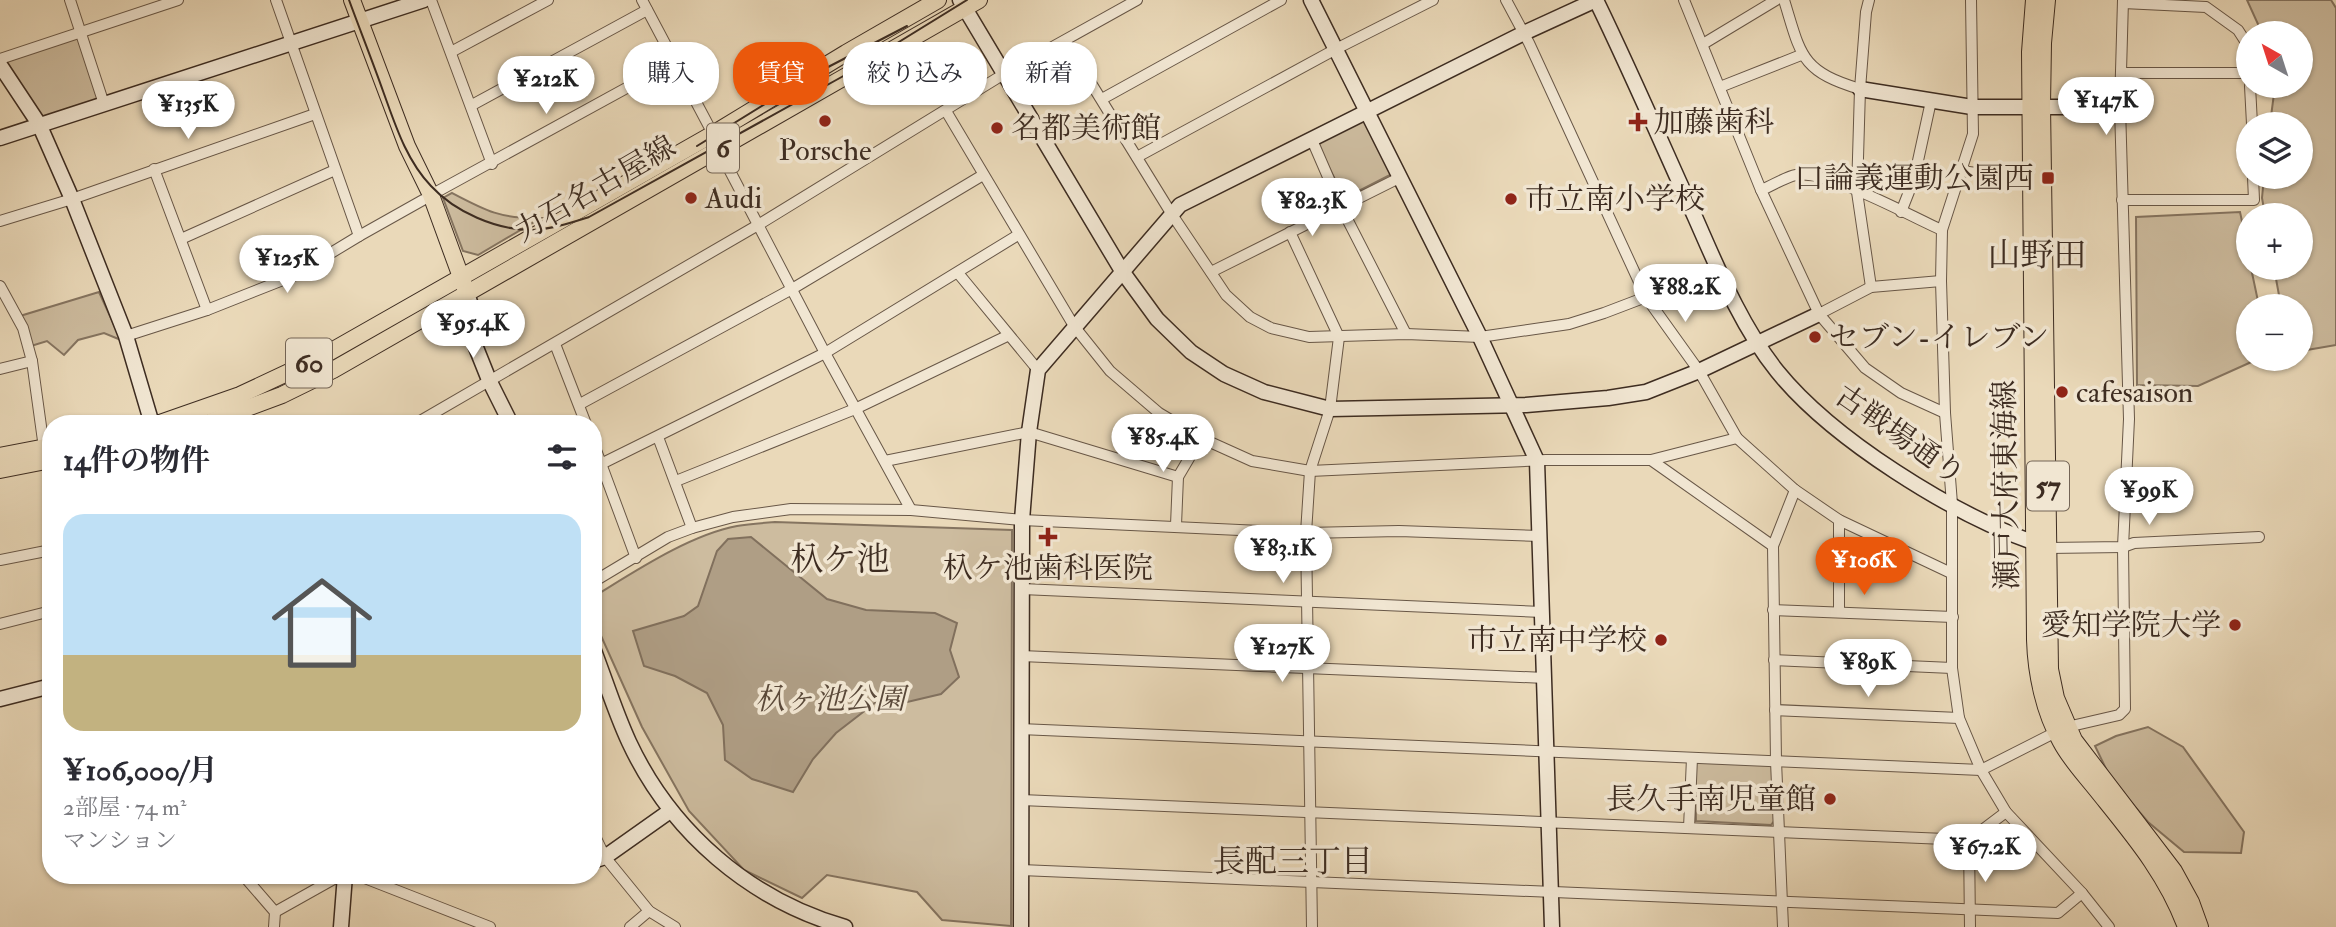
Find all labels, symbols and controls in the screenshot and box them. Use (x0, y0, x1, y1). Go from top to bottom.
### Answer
north arrow (2236, 21, 2314, 98)
map controls (2236, 21, 2313, 371)
chip: 購入 (623, 42, 719, 105)
chip: 賃貸 (733, 42, 829, 105)
chip: 絞り込み (843, 42, 987, 105)
chip: 新着 (1001, 42, 1097, 105)
pin: ¥212K (497, 57, 595, 116)
text: ¥212K (514, 64, 578, 93)
pin: ¥147K (2057, 78, 2155, 137)
pin: ¥135K (139, 82, 237, 141)
text: ¥147K (2074, 85, 2138, 114)
text: ¥135K (158, 89, 218, 118)
place label: 加藤歯科 (1654, 104, 1774, 141)
place label: 名都美術館 (1011, 110, 1161, 147)
marker: 加藤歯科 (1628, 112, 1648, 132)
button: layers (2236, 112, 2313, 189)
marker: Porsche (817, 113, 833, 129)
marker: 名都美術館 (989, 120, 1005, 136)
road number: 6 (707, 124, 739, 172)
street label: 力石名古屋線 (508, 128, 682, 250)
place label: Porsche (779, 132, 871, 169)
place label: 口論義運動公園西 (1794, 160, 2034, 197)
marker: 口論義運動公園西 (2040, 170, 2056, 186)
pin: ¥82.3K (1255, 178, 1369, 238)
place label: Audi (704, 180, 762, 217)
place label: 市立南小学校 (1525, 181, 1705, 218)
text: ¥82.3K (1277, 186, 1347, 215)
marker: Audi (683, 190, 699, 206)
marker: 市立南小学校 (1503, 191, 1519, 207)
button: + (2236, 203, 2313, 280)
district label: 山野田 (1988, 235, 2087, 276)
pin: ¥125K (238, 236, 336, 295)
text: ¥125K (255, 243, 319, 272)
pin: ¥88.2K (1628, 264, 1742, 324)
text: ¥88.2K (1649, 272, 1721, 301)
button: − (2236, 294, 2313, 371)
pin: ¥95.4K (416, 300, 530, 360)
text: ¥95.4K (437, 308, 509, 337)
place label: セブン-イレブン (1829, 319, 2049, 356)
marker: セブン-イレブン (1807, 329, 1823, 345)
road number: 60 (286, 338, 332, 388)
place label: cafesaison (2076, 374, 2193, 411)
street label: 古戦場通り (1828, 377, 1972, 493)
street label: 瀬戸大府東海線 (1986, 380, 2026, 590)
marker: cafesaison (2054, 384, 2070, 400)
pin: ¥85.4K (1106, 414, 1220, 474)
text: ¥85.4K (1127, 422, 1199, 451)
icon: filters (543, 438, 581, 476)
text: 14件の物件 (63, 442, 210, 479)
road number: 57 (2027, 462, 2069, 510)
pin: ¥99K (2108, 468, 2190, 527)
text: ¥99K (2121, 475, 2177, 504)
pin: ¥83.1K (1226, 526, 1340, 585)
marker: 杁ケ池歯科医院 (1038, 527, 1058, 547)
text: ¥83.1K (1250, 533, 1316, 562)
pin: ¥106K (1815, 538, 1913, 597)
district label: 杁ケ池 (791, 539, 890, 580)
text: ¥106K (1832, 545, 1896, 574)
place label: 杁ケ池歯科医院 (943, 550, 1153, 587)
icon: home (259, 560, 385, 686)
place label: 愛知学院大学 (2041, 607, 2221, 644)
marker: 愛知学院大学 (2227, 617, 2243, 633)
place label: 市立南中学校 (1467, 622, 1647, 659)
pin: ¥127K (1233, 624, 1331, 684)
text: ¥127K (1250, 632, 1314, 661)
marker: 市立南中学校 (1653, 632, 1669, 648)
pin: ¥89K (1827, 640, 1909, 699)
text: ¥89K (1840, 647, 1896, 676)
park label: 杁ヶ池公園 (755, 681, 910, 718)
text: ¥106,000/月 (63, 752, 218, 789)
place label: 長久手南児童館 (1606, 781, 1816, 818)
marker: 長久手南児童館 (1822, 791, 1838, 807)
text: 2部屋 · 74 m² (63, 793, 186, 822)
pin: ¥67.2K (1928, 824, 2042, 884)
text: マンション (63, 826, 177, 855)
text: ¥67.2K (1949, 832, 2021, 861)
district label: 長配三丁目 (1213, 842, 1373, 882)

